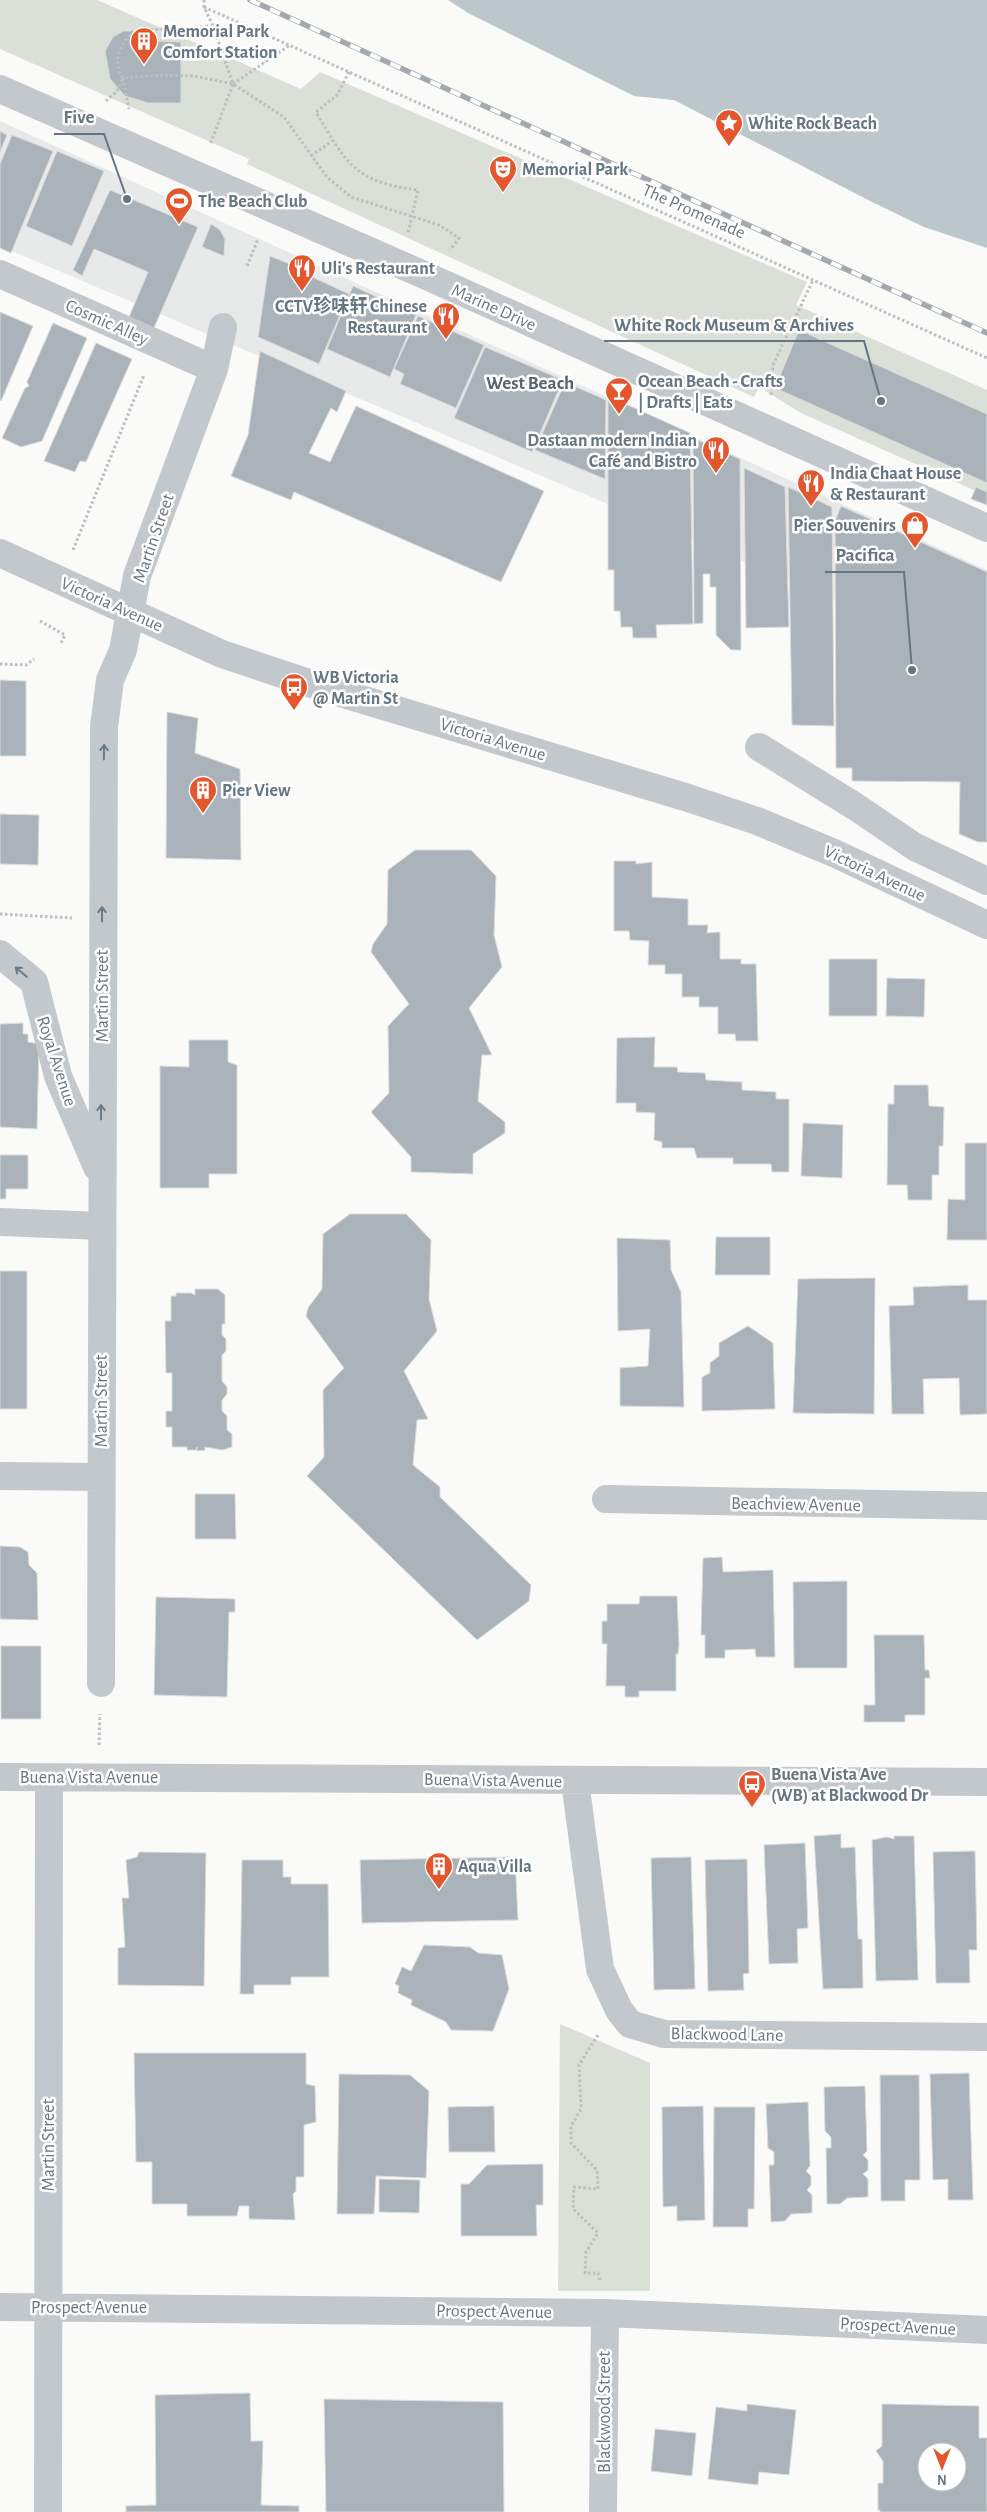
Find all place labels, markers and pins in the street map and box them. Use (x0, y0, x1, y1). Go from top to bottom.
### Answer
place label: Memorial Park Comfort Station (163, 23, 278, 62)
building icon: Memorial Park Comfort Station (129, 26, 159, 65)
callout: Five (54, 100, 104, 134)
place icon: White Rock Beach (714, 108, 744, 147)
place label: White Rock Beach (748, 115, 877, 133)
theatre icon: Memorial Park (488, 154, 518, 193)
place label: Memorial Park (522, 161, 628, 179)
sports icon: The Beach Club (164, 186, 194, 225)
place label: The Beach Club (198, 193, 308, 211)
restaurant icon: Uli's Restaurant (287, 253, 317, 292)
place label: Uli's Restaurant (321, 260, 435, 278)
place label: CCTV珍味轩 Chinese Restaurant (275, 295, 427, 337)
restaurant icon: CCTV珍味轩 Chinese Restaurant (431, 301, 461, 340)
callout: White Rock Museum & Archives (604, 307, 864, 341)
place label: Ocean Beach - Crafts | Drafts | Eats (638, 373, 783, 413)
bar icon: Ocean Beach - Crafts | Drafts | Eats (604, 376, 634, 415)
place label: Dastaan modern Indian Café and Bistro (527, 432, 697, 471)
restaurant icon: Dastaan modern Indian Café and Bistro (701, 435, 731, 474)
place label: India Chaat House & Restaurant (830, 465, 961, 504)
restaurant icon: India Chaat House & Restaurant (796, 468, 826, 507)
shop icon: Pier Souvenirs (900, 510, 930, 549)
place label: Pier Souvenirs (793, 517, 896, 535)
callout: Pacifica (825, 538, 904, 572)
place label: WB Victoria @ Martin St (313, 669, 399, 708)
bus stop icon: WB Victoria @ Martin St (279, 672, 309, 711)
building icon: Pier View (188, 775, 218, 814)
place label: Pier View (222, 782, 291, 800)
place label: Buena Vista Ave (WB) at Blackwood Dr (771, 1766, 929, 1805)
bus stop icon: Buena Vista Ave (WB) at Blackwood Dr (737, 1769, 767, 1808)
building icon: Aqua Villa (424, 1851, 454, 1890)
place label: Aqua Villa (458, 1858, 532, 1876)

